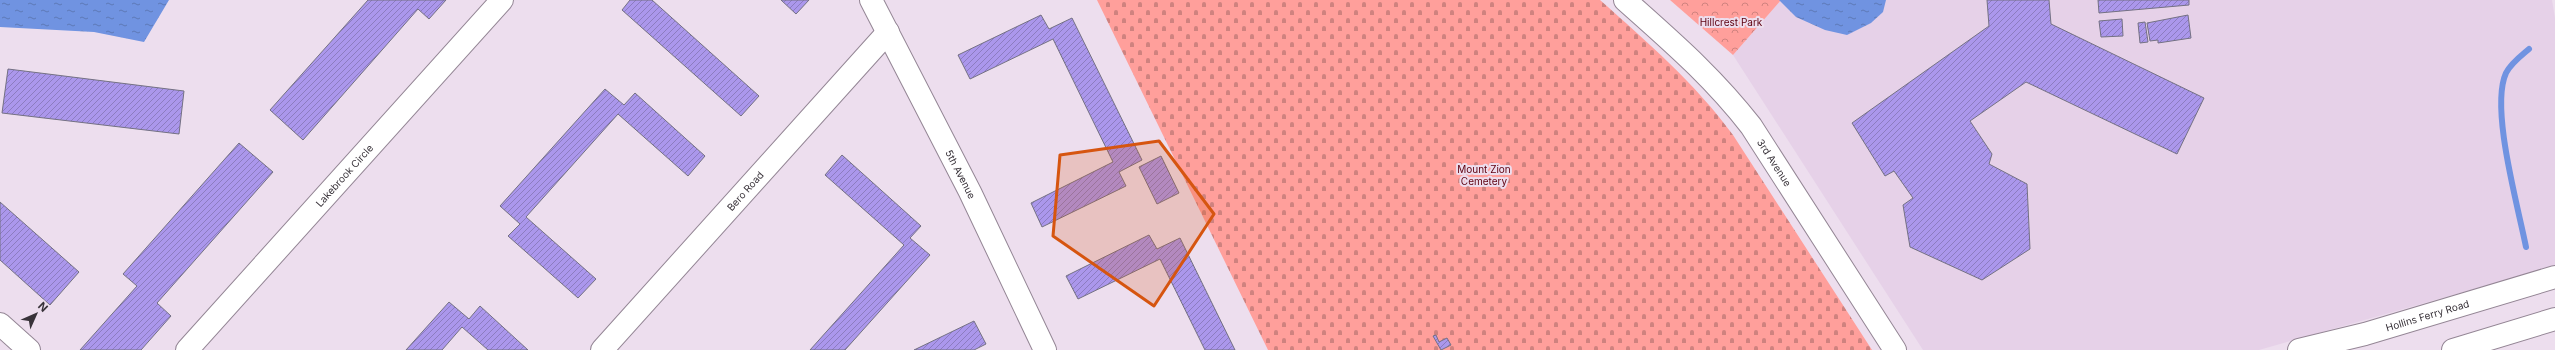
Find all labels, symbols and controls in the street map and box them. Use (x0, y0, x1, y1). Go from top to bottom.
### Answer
park label: Hillcrest Park (1700, 16, 1763, 28)
street label: 3rd Avenue (1755, 137, 1794, 189)
street label: Lakebrook Circle (313, 142, 375, 209)
street label: 5th Avenue (943, 148, 978, 201)
park label: Mount Zion Cemetery (1457, 163, 1511, 187)
street label: Bero Road (724, 169, 766, 213)
north arrow (16, 294, 56, 334)
street label: Hollins Ferry Road (2384, 297, 2470, 333)
text: N (35, 299, 51, 315)

